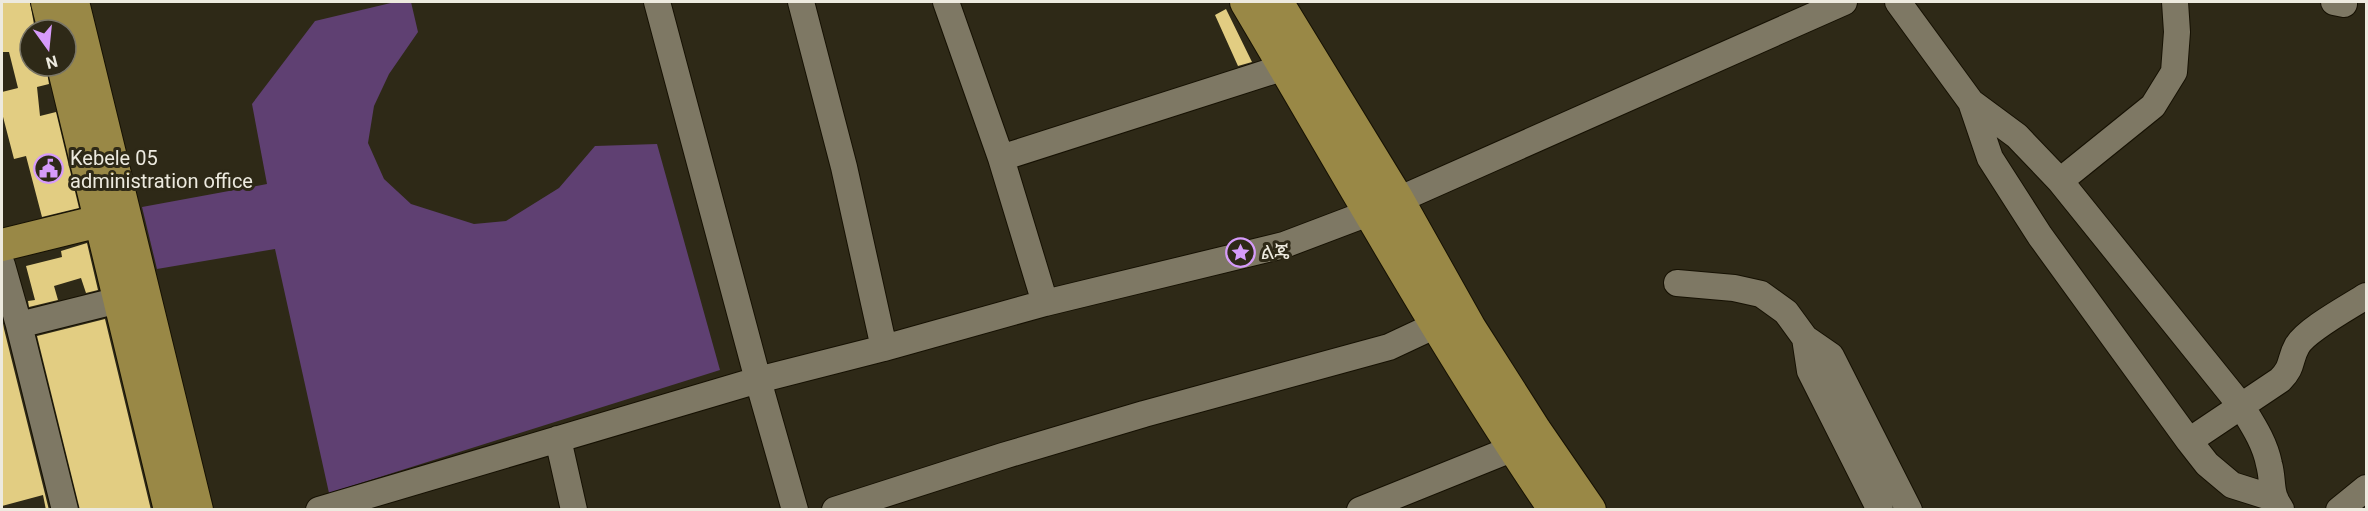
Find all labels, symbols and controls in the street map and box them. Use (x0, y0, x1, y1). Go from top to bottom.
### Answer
north arrow (18, 18, 78, 78)
text: N (44, 51, 60, 73)
place label: Kebele 05 administration office (70, 146, 253, 193)
public building icon: Kebele 05 administration office (33, 153, 65, 185)
place icon: ልጄ (1224, 236, 1256, 268)
place label: ልጄ (1261, 240, 1290, 264)

